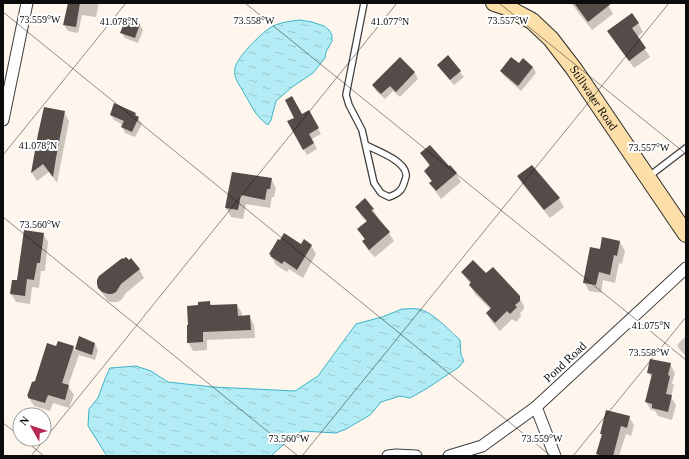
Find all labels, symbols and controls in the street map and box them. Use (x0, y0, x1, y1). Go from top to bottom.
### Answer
text: 73.559°W (20, 14, 61, 25)
text: 73.558°W (234, 15, 275, 26)
text: 73.557°W (488, 15, 529, 26)
text: 41.078°N (100, 16, 138, 27)
text: 41.077°N (371, 16, 409, 27)
street label: Stillwater Road (567, 63, 620, 133)
text: 41.078°N (19, 140, 57, 151)
text: 73.557°W (629, 142, 670, 153)
text: 73.560°W (20, 219, 61, 230)
text: 41.075°N (632, 320, 670, 331)
street label: Pond Road (541, 339, 589, 385)
text: 73.558°W (629, 347, 670, 358)
north arrow (12, 407, 52, 447)
text: N (17, 414, 31, 428)
text: 73.560°W (269, 433, 310, 444)
text: 73.559°W (522, 433, 563, 444)

